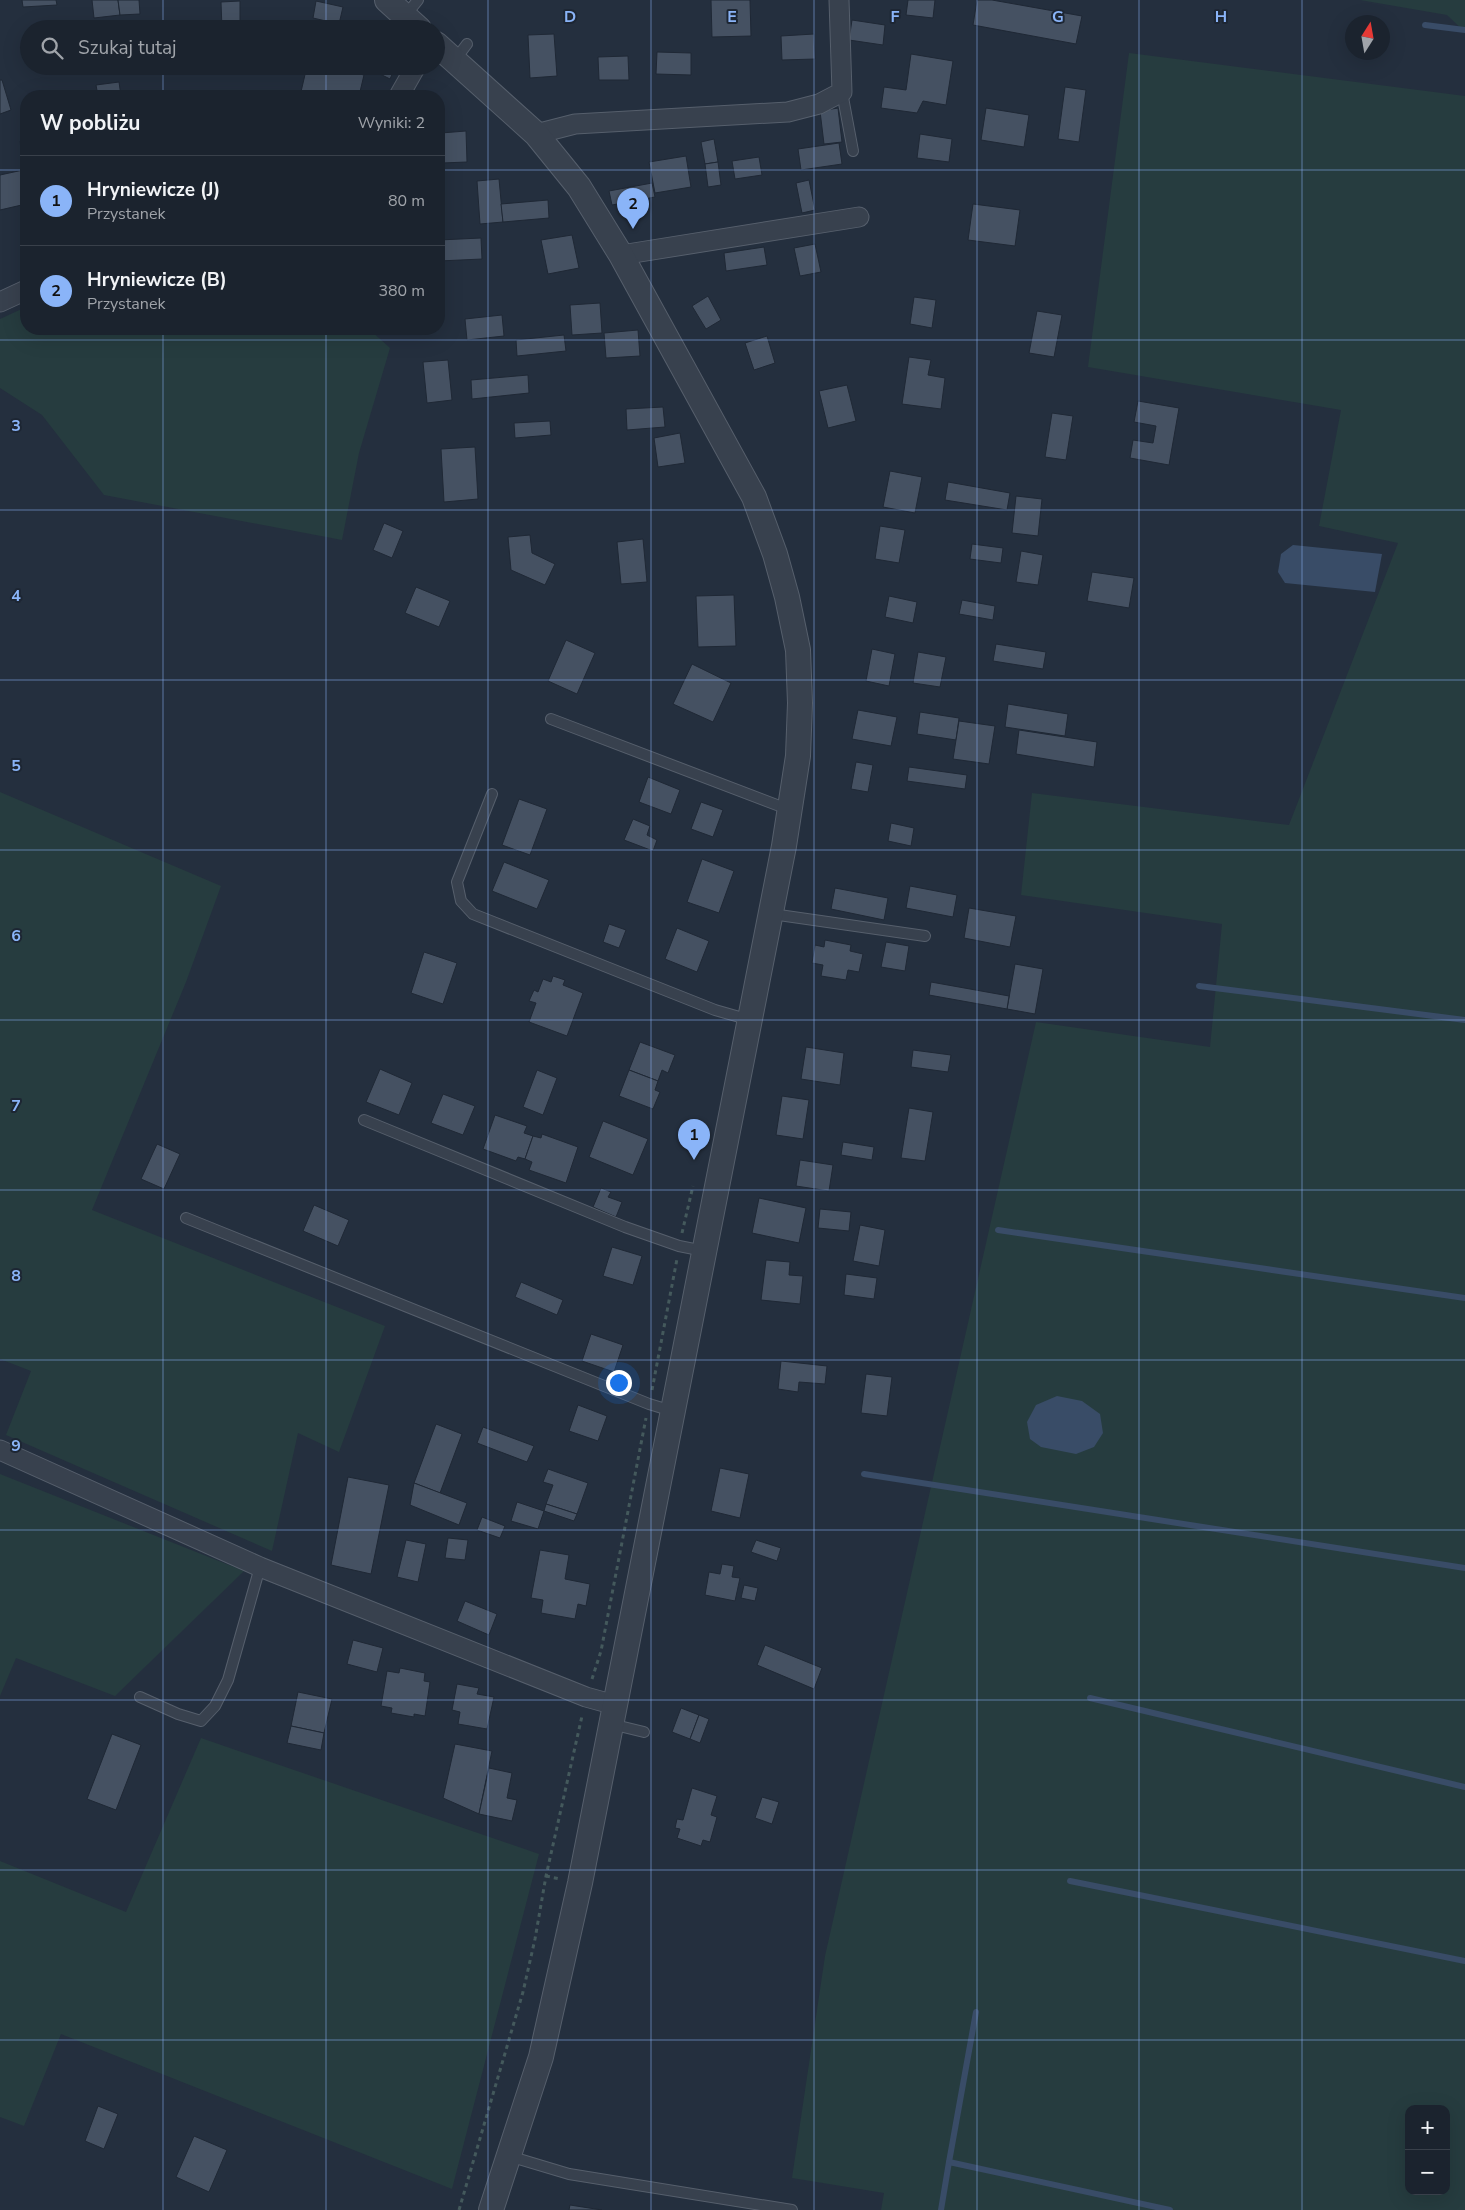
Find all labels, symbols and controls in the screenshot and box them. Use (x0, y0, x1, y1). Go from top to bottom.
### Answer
text: D (564, 6, 576, 28)
text: E (727, 6, 737, 28)
text: F (891, 6, 900, 28)
text: G (1052, 6, 1064, 28)
text: H (1215, 6, 1227, 28)
north arrow (1345, 15, 1390, 60)
search box (20, 20, 445, 75)
icon: search (38, 34, 66, 62)
text: Szukaj tutaj (78, 35, 177, 61)
text: W pobliżu (40, 109, 141, 137)
text: Wyniki: 2 (358, 112, 425, 134)
text: Hryniewicze (J) (87, 177, 220, 203)
pin: 2 (617, 188, 649, 229)
text: 1 (51, 190, 61, 212)
text: 80 m (388, 190, 425, 212)
text: Przystanek (87, 203, 165, 225)
text: Hryniewicze (B) (87, 267, 227, 293)
text: 2 (51, 280, 61, 302)
text: 380 m (378, 280, 425, 302)
text: Przystanek (87, 293, 165, 315)
text: 3 (11, 415, 21, 437)
text: 4 (11, 585, 21, 607)
text: 5 (11, 755, 21, 777)
text: 6 (11, 925, 21, 947)
text: 7 (11, 1095, 21, 1117)
pin: 1 (678, 1119, 710, 1160)
text: 8 (11, 1265, 21, 1287)
your location (606, 1370, 632, 1396)
text: 9 (11, 1435, 21, 1457)
map controls (1405, 2105, 1450, 2195)
button: + (1405, 2105, 1450, 2150)
button: − (1405, 2150, 1450, 2195)

